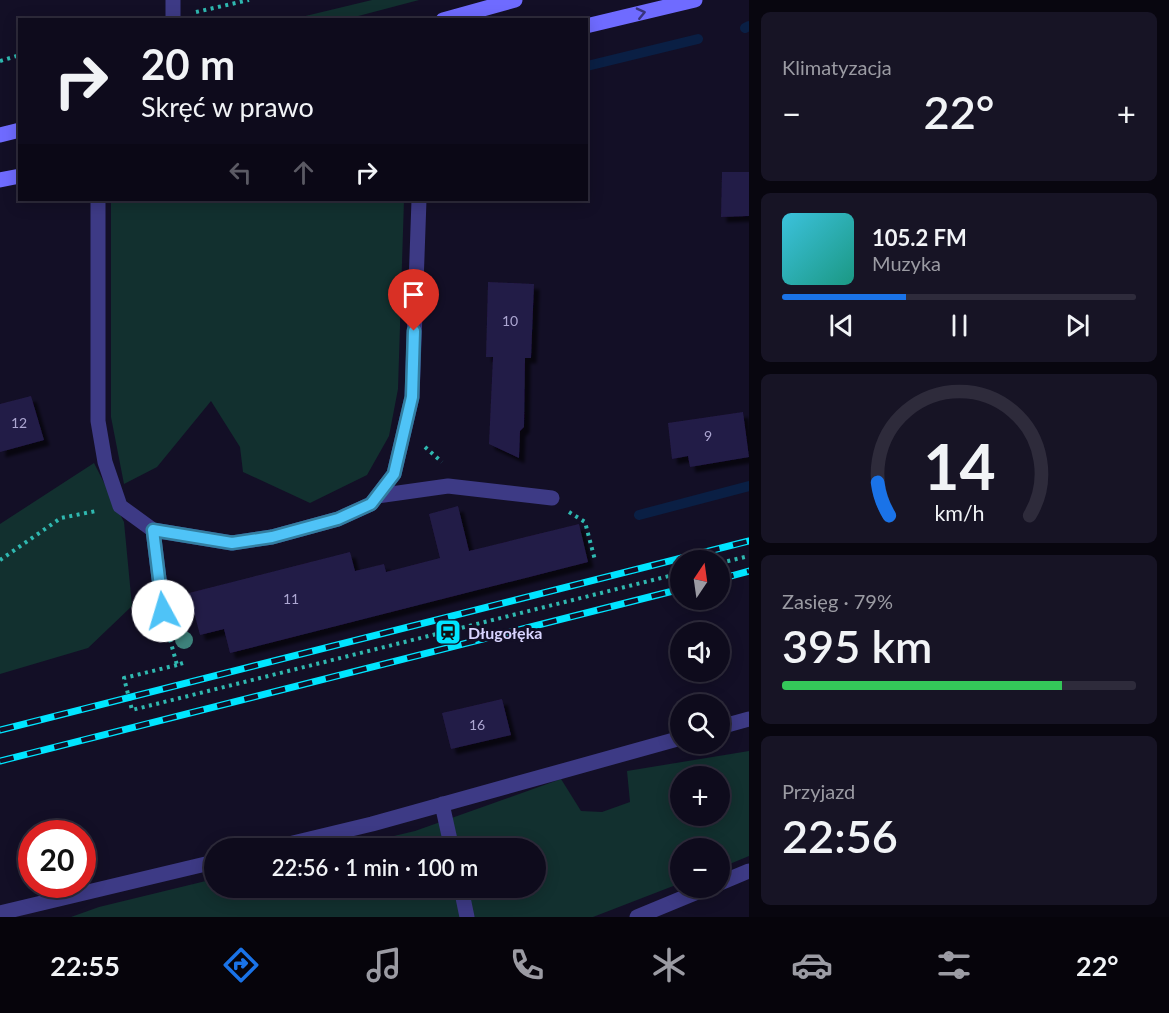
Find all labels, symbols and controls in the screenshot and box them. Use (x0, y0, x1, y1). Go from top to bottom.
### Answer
one-way arrow (636, 7, 646, 20)
text: 20 m (141, 39, 235, 89)
icon: right (42, 42, 120, 120)
text: Klimatyzacja (782, 55, 892, 79)
text: 22° (924, 85, 994, 139)
text: Skręć w prawo (141, 90, 314, 123)
text: − (782, 93, 801, 133)
text: + (1117, 93, 1136, 133)
icon: left (224, 156, 257, 189)
icon: ahead (287, 156, 320, 189)
icon: right (350, 156, 383, 189)
text: 105.2 FM (872, 224, 967, 251)
text: Muzyka (872, 251, 941, 275)
pin (388, 269, 439, 331)
icon: arrive (397, 278, 430, 311)
icon: previous (825, 309, 858, 342)
icon: pause (943, 309, 976, 342)
icon: next (1061, 309, 1094, 342)
house number: 10 (502, 312, 518, 329)
house number: 12 (11, 414, 27, 431)
house number: 9 (704, 427, 712, 444)
text: 14 (923, 428, 995, 503)
text: km/h (934, 500, 984, 526)
north arrow (670, 550, 730, 610)
map controls (670, 550, 730, 898)
position arrow (131, 579, 195, 643)
text: Zasięg · 79% (782, 589, 893, 613)
house number: 11 (283, 590, 299, 607)
station icon: Długołęka (433, 617, 463, 647)
text: 395 km (782, 619, 932, 673)
button: sound (670, 622, 730, 682)
place label: Długołęka (468, 623, 542, 642)
button: search (670, 694, 730, 754)
house number: 16 (469, 716, 485, 733)
button: + (670, 766, 730, 826)
text: Przyjazd (782, 779, 855, 803)
text: 22:56 (782, 809, 898, 863)
speed limit sign: 20 (18, 820, 96, 898)
button: − (670, 838, 730, 898)
text: 22:56 · 1 min · 100 m (272, 854, 478, 881)
icon: directions (220, 944, 262, 986)
icon: music (363, 944, 405, 986)
icon: phone (506, 944, 548, 986)
icon: climate (648, 944, 690, 986)
icon: car (791, 944, 833, 986)
icon: filters (933, 944, 975, 986)
text: 22:55 (50, 949, 120, 982)
text: 22° (1076, 949, 1119, 982)

